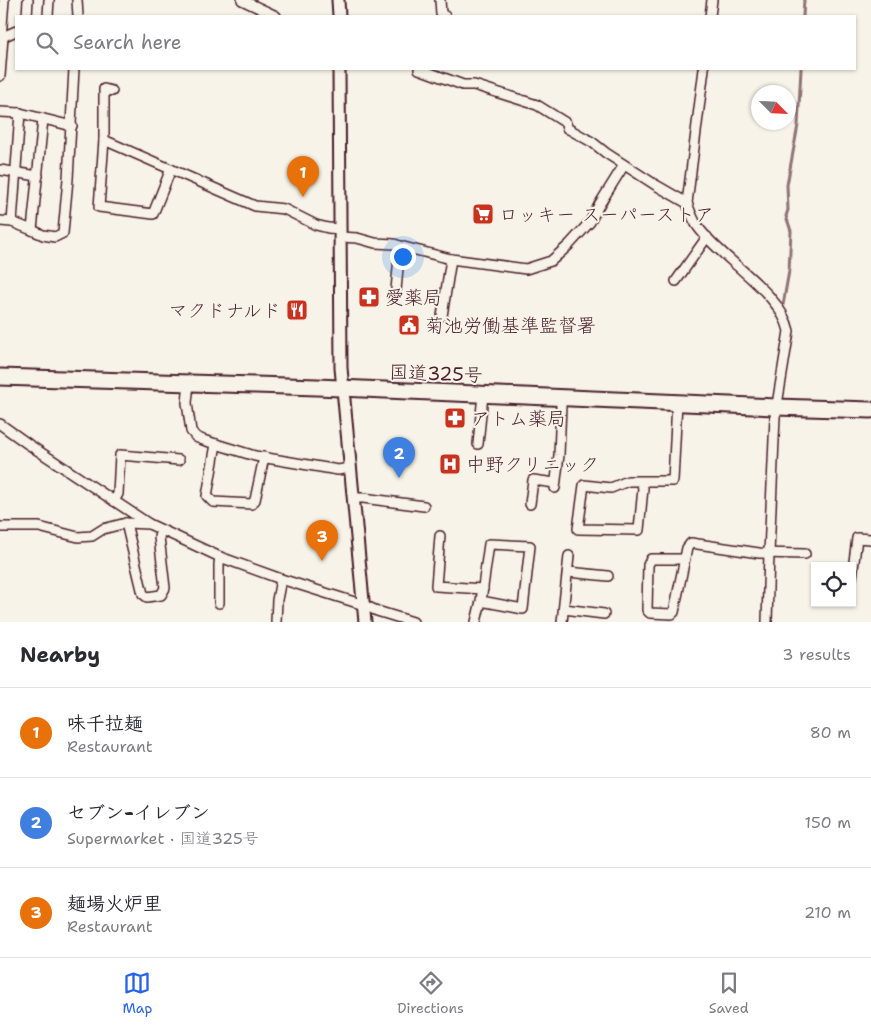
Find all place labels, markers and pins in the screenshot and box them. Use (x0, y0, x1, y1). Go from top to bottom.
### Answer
pin: 1 (287, 156, 319, 197)
supermarket icon: ロッキー スーパーストア (471, 202, 495, 226)
place label: ロッキー スーパーストア (499, 202, 714, 227)
pharmacy icon: 愛薬局 (357, 285, 381, 309)
place label: 愛薬局 (385, 285, 442, 310)
place label: マクドナルド (169, 298, 281, 323)
restaurant icon: マクドナルド (285, 298, 309, 322)
public building icon: 菊池労働基準監督署 (397, 313, 421, 337)
place label: 菊池労働基準監督署 (425, 313, 596, 338)
pharmacy icon: アトム薬局 (443, 406, 467, 430)
place label: アトム薬局 (471, 406, 566, 431)
pin: 2 (383, 437, 415, 478)
hospital icon: 中野クリニック (438, 452, 462, 476)
place label: 中野クリニック (466, 452, 599, 477)
pin: 3 (306, 520, 338, 561)

